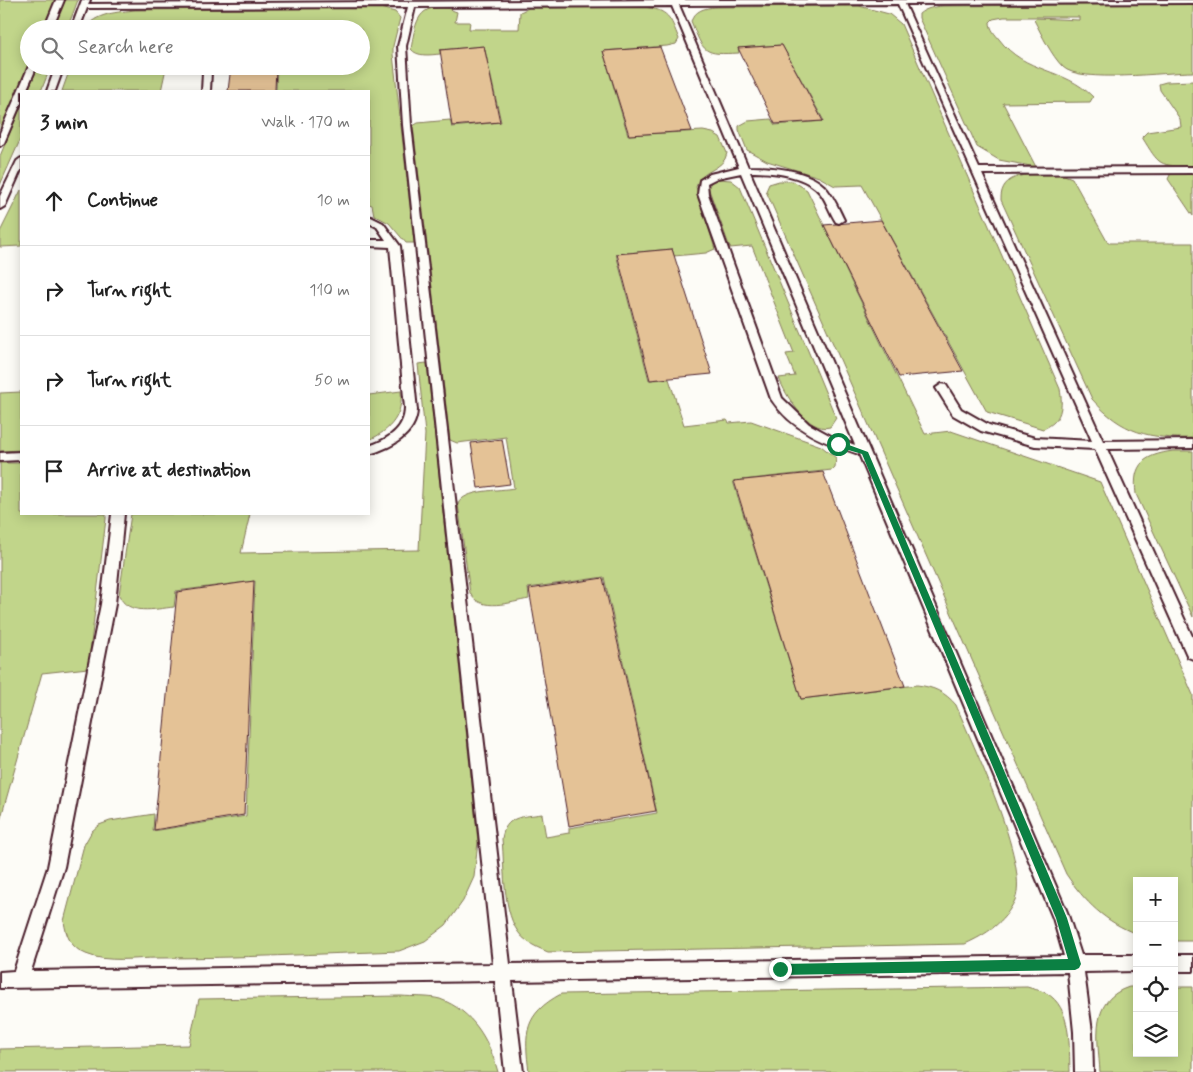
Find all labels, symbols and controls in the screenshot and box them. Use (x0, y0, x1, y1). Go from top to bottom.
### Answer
search box (20, 20, 370, 75)
icon: search (38, 34, 66, 62)
text: Search here (78, 35, 174, 60)
text: 3 min (40, 109, 88, 137)
text: Walk · 170 m (261, 112, 350, 133)
icon: ahead (40, 187, 68, 215)
text: Continue (87, 188, 158, 213)
text: 10 m (317, 190, 350, 211)
icon: right (40, 277, 68, 305)
text: Turn right (87, 278, 171, 303)
text: 110 m (309, 280, 350, 301)
icon: right (40, 367, 68, 395)
text: Turn right (87, 368, 171, 393)
text: 50 m (314, 370, 350, 391)
route start (827, 433, 850, 456)
icon: arrive (40, 457, 68, 485)
text: Arrive at destination (87, 458, 251, 483)
map controls (1133, 877, 1178, 1057)
button: + (1133, 877, 1178, 922)
button: − (1133, 922, 1178, 967)
route end (769, 958, 792, 981)
button: locate (1133, 967, 1178, 1012)
button: layers (1133, 1012, 1178, 1057)

